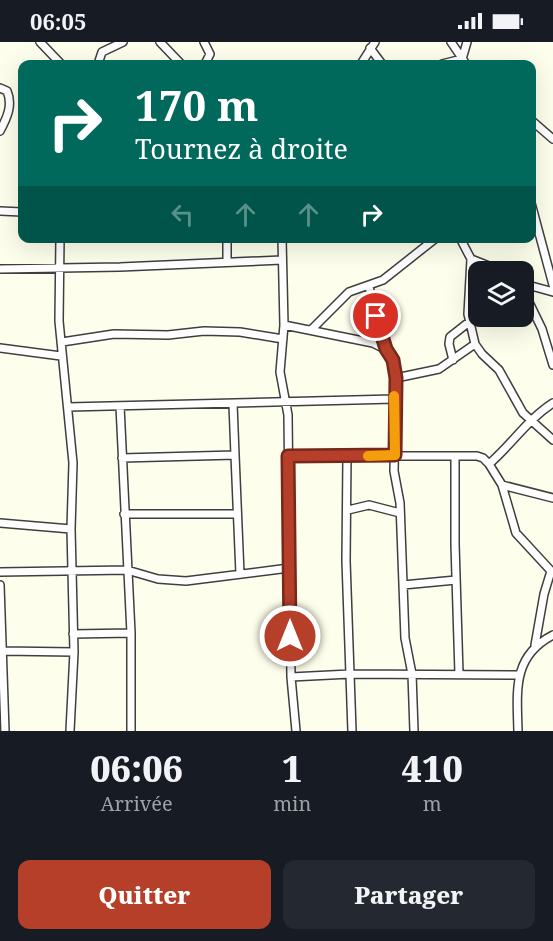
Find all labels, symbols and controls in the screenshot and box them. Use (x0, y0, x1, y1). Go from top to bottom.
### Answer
text: 06:05 (30, 6, 86, 36)
text: 170 m (135, 76, 259, 133)
icon: right (36, 84, 114, 162)
text: Tournez à droite (135, 130, 348, 167)
icon: left (166, 198, 199, 231)
icon: ahead (229, 198, 262, 231)
icon: ahead (292, 198, 325, 231)
icon: right (355, 198, 388, 231)
map controls (468, 261, 534, 327)
button: layers (468, 261, 534, 327)
pin (350, 290, 401, 341)
icon: arrive (359, 299, 392, 332)
position arrow (258, 604, 322, 668)
text: 06:06 (90, 744, 183, 793)
text: 1 (282, 744, 303, 793)
text: 410 (402, 744, 463, 793)
text: Arrivée (100, 790, 173, 817)
text: min (273, 790, 311, 817)
text: m (423, 790, 442, 817)
button: Quitter (18, 860, 271, 929)
button: Partager (283, 860, 535, 929)

